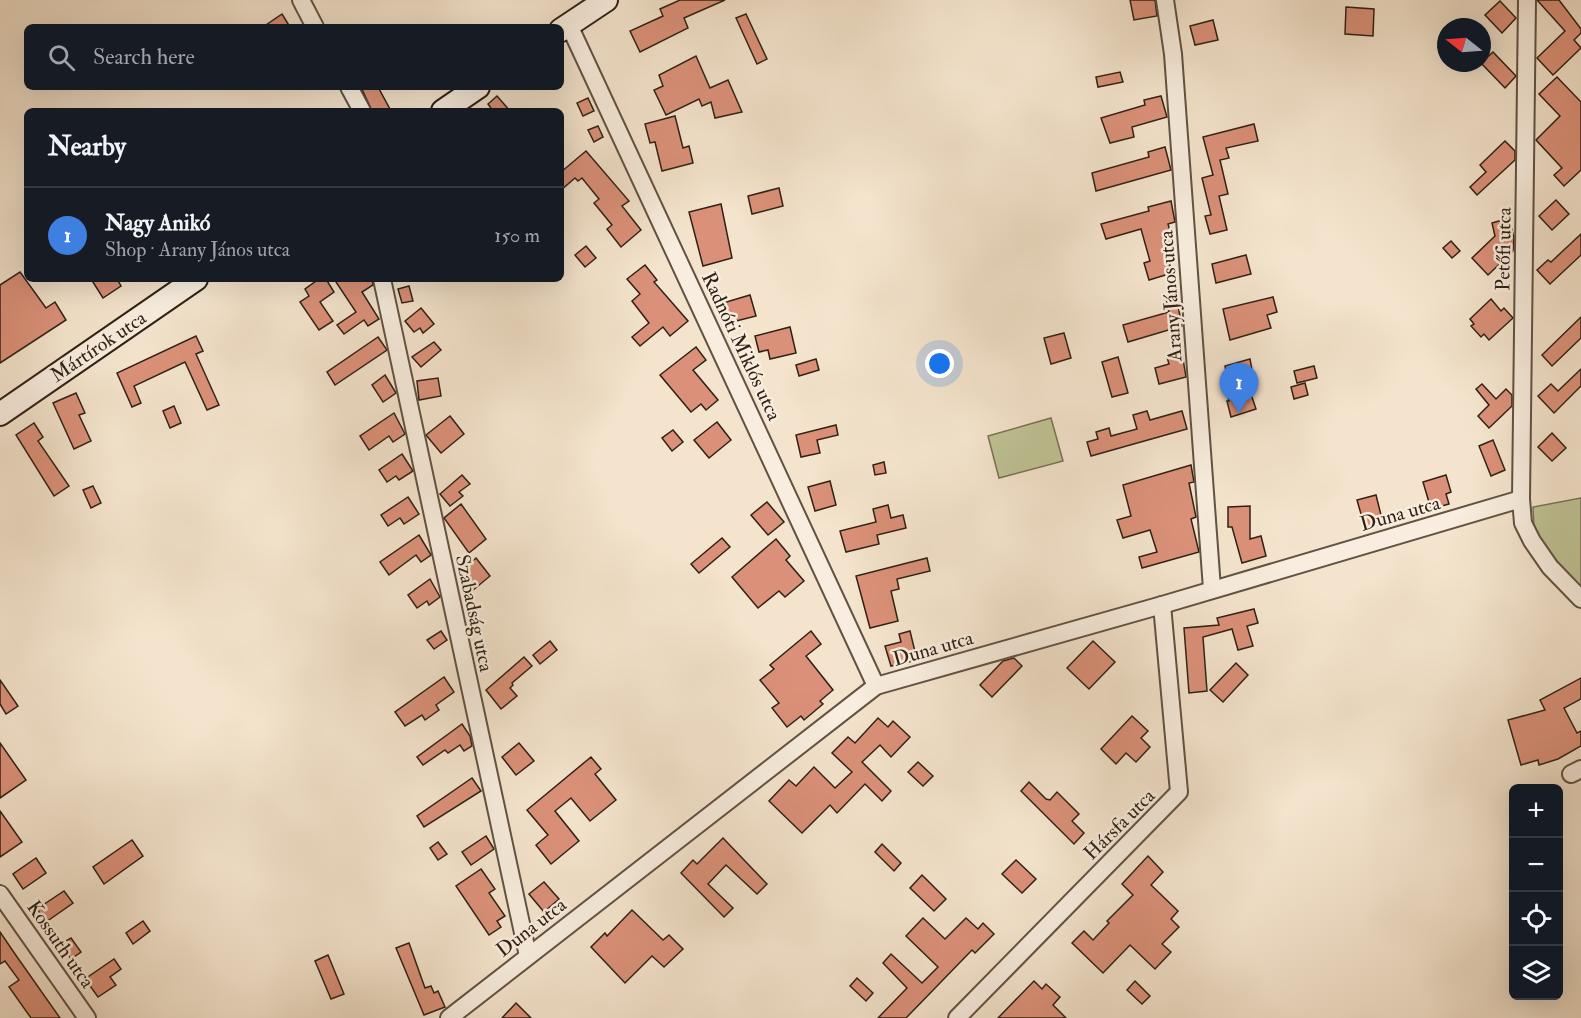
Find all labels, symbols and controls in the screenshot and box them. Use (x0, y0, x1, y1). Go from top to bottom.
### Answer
north arrow (1437, 18, 1491, 72)
search box (24, 24, 564, 90)
icon: search (45, 41, 78, 74)
text: Search here (93, 43, 195, 71)
text: Nearby (48, 131, 126, 163)
street label: Petőfi utca (1490, 206, 1517, 291)
text: Nagy Anikó (105, 209, 210, 237)
text: 1 (64, 223, 71, 248)
text: 150 m (494, 223, 540, 248)
street label: Arany János utca (1153, 229, 1188, 363)
text: Shop · Arany János utca (105, 237, 290, 262)
street label: Radnóti Miklós utca (696, 268, 787, 425)
street label: Mártírok utca (46, 305, 152, 388)
your location (925, 349, 954, 378)
pin: 1 (1220, 364, 1258, 413)
street label: Duna utca (1357, 490, 1444, 537)
street label: Szabadság utca (450, 552, 499, 675)
street label: Duna utca (890, 625, 977, 672)
street label: Hársfa utca (1078, 783, 1161, 865)
map controls (1509, 784, 1563, 1000)
button: + (1509, 784, 1563, 838)
button: − (1509, 838, 1563, 892)
street label: Duna utca (491, 892, 572, 963)
button: locate (1509, 892, 1563, 946)
street label: Kossuth utca (21, 896, 100, 994)
button: layers (1509, 946, 1563, 1000)

